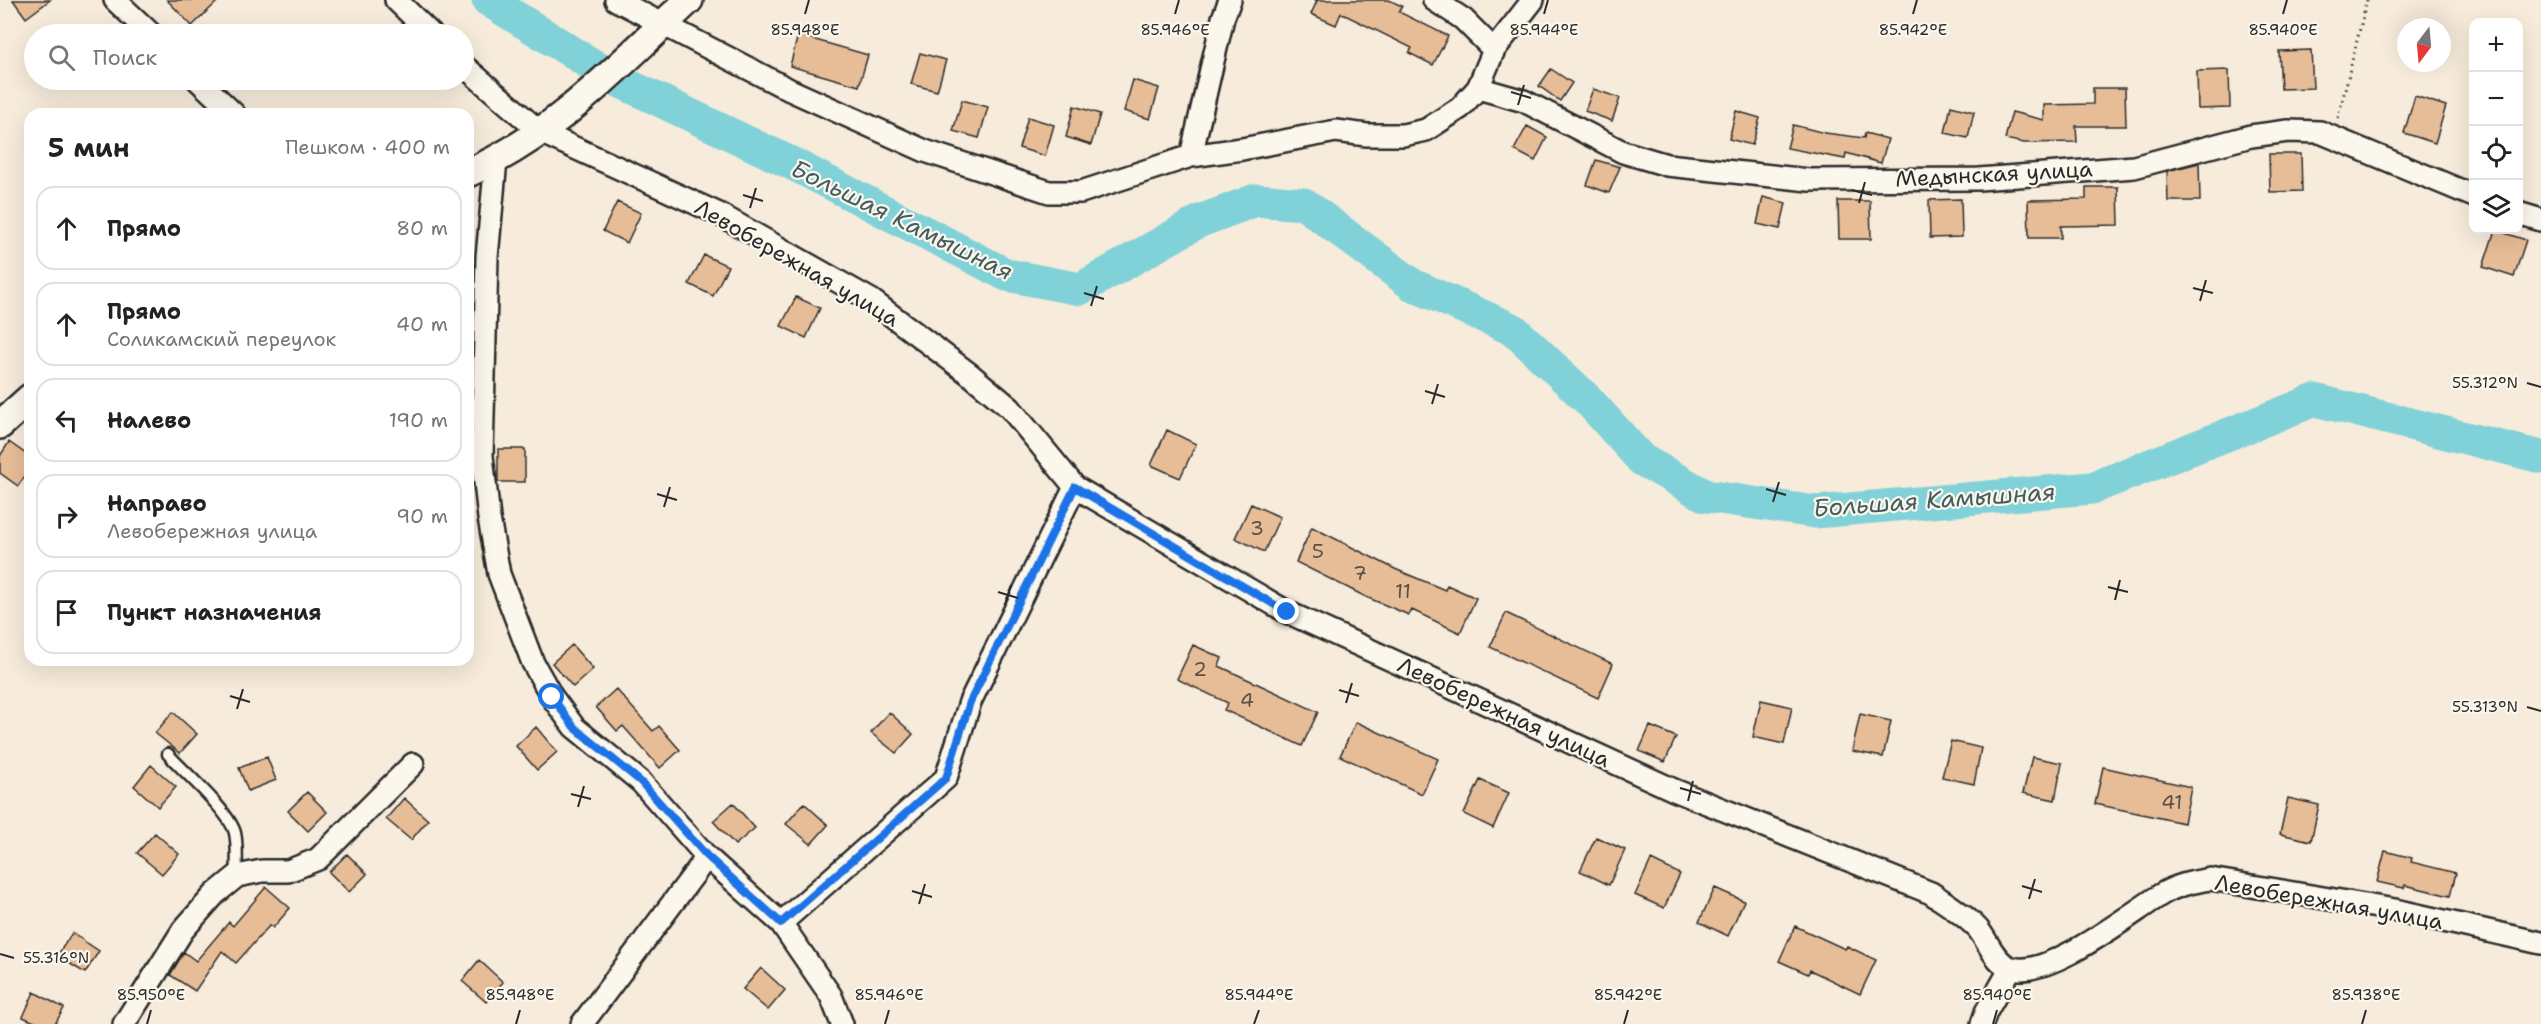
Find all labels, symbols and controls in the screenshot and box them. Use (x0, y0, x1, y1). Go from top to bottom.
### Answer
north arrow (2397, 18, 2451, 72)
map controls (2469, 18, 2523, 234)
button: + (2469, 18, 2523, 72)
text: 85.948°E (771, 20, 839, 40)
text: 85.946°E (1140, 20, 1210, 40)
text: 85.944°E (1510, 20, 1578, 40)
text: 85.942°E (1879, 20, 1947, 40)
text: 85.940°E (2248, 20, 2318, 40)
search box (24, 24, 474, 90)
icon: search (45, 41, 78, 74)
text: Поиск (93, 43, 157, 72)
button: − (2469, 72, 2523, 126)
button: locate (2469, 126, 2523, 180)
text: 5 мин (48, 130, 129, 165)
text: Пешком · 400 m (285, 134, 450, 160)
water label: Большая Камышная (786, 152, 1018, 288)
street label: Медынская улица (1895, 154, 2094, 194)
button: layers (2469, 180, 2523, 234)
street label: Левобережная улица (690, 193, 905, 334)
icon: ahead (50, 212, 83, 245)
text: Прямо (107, 214, 181, 243)
text: 80 m (396, 215, 448, 241)
text: Прямо (107, 297, 181, 326)
icon: ahead (50, 308, 83, 341)
text: 40 m (396, 311, 448, 337)
text: Соликамский переулок (107, 326, 336, 352)
text: 55.312°N (2452, 373, 2518, 393)
icon: left (50, 404, 83, 437)
text: Налево (107, 406, 191, 435)
text: 190 m (389, 407, 448, 433)
water label: Большая Камышная (1812, 476, 2056, 524)
text: Направо (107, 489, 207, 518)
icon: right (50, 500, 83, 533)
text: 90 m (396, 503, 448, 529)
house number: 3 (1250, 515, 1264, 541)
text: Левобережная улица (107, 518, 317, 544)
house number: 5 (1312, 538, 1324, 564)
house number: 7 (1353, 560, 1367, 586)
house number: 11 (1395, 578, 1411, 604)
icon: arrive (50, 596, 83, 629)
text: Пункт назначения (107, 598, 321, 627)
route end (1273, 598, 1299, 624)
street label: Левобережная улица (1393, 650, 1615, 774)
house number: 2 (1193, 656, 1207, 682)
route start (538, 683, 564, 709)
house number: 4 (1240, 687, 1254, 713)
text: 55.313°N (2452, 697, 2518, 717)
house number: 41 (2161, 789, 2183, 815)
street label: Левобережная улица (2213, 868, 2446, 936)
text: 55.316°N (23, 948, 89, 968)
text: 85.950°E (117, 985, 185, 1005)
text: 85.948°E (486, 985, 554, 1005)
text: 85.946°E (854, 985, 924, 1005)
text: 85.944°E (1225, 985, 1293, 1005)
text: 85.942°E (1594, 985, 1662, 1005)
text: 85.940°E (1962, 985, 2032, 1005)
text: 85.938°E (2332, 985, 2400, 1005)

